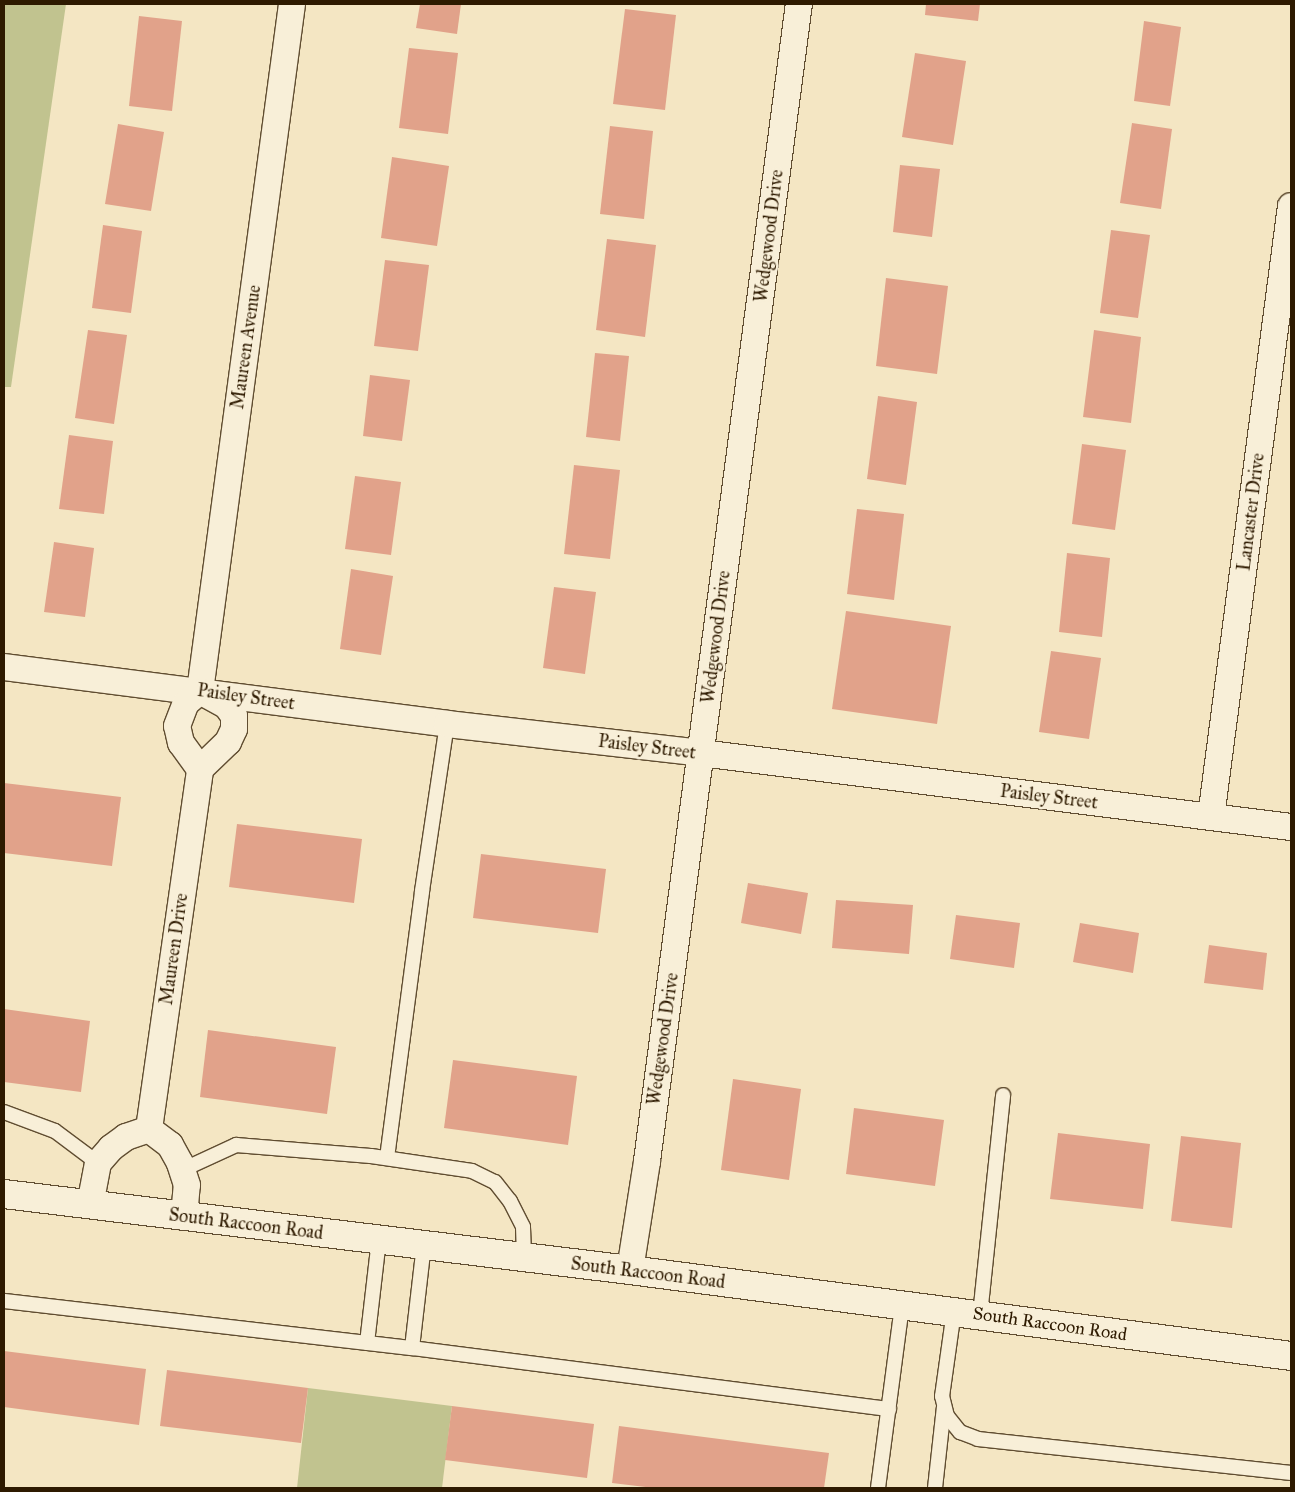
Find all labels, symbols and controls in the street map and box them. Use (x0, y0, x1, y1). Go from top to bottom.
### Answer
street label: Wedgewood Drive (750, 168, 788, 304)
street label: Maureen Avenue (227, 284, 265, 410)
street label: Lancaster Drive (1233, 452, 1269, 572)
street label: Wedgewood Drive (697, 569, 735, 705)
street label: Paisley Street (196, 679, 296, 715)
street label: Paisley Street (597, 730, 697, 764)
street label: Paisley Street (999, 780, 1099, 814)
street label: Maureen Drive (155, 892, 193, 1006)
street label: Wedgewood Drive (643, 971, 683, 1107)
street label: South Raccoon Road (168, 1204, 324, 1244)
street label: South Raccoon Road (570, 1253, 726, 1293)
street label: South Raccoon Road (972, 1303, 1128, 1345)

